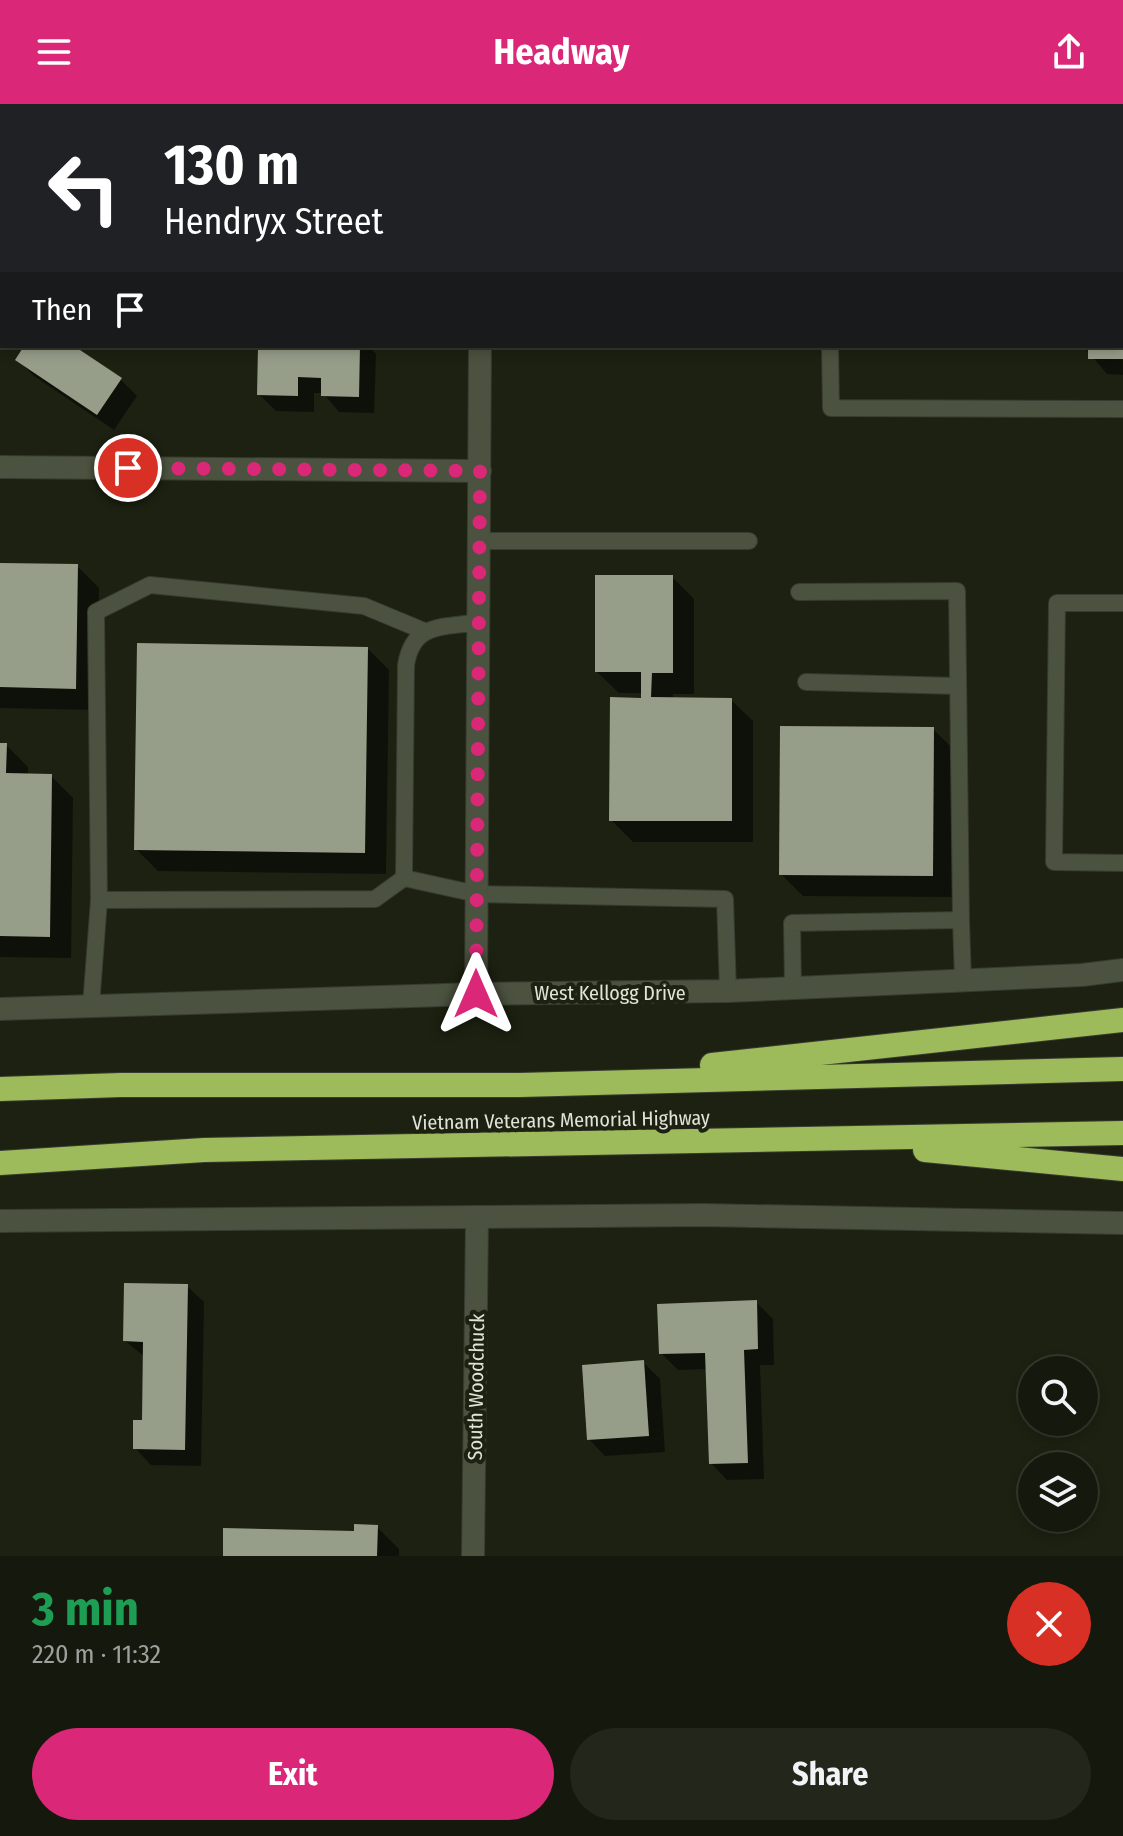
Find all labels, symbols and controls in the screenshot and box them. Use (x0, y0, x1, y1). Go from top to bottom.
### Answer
icon: menu (32, 30, 76, 74)
text: Headway (494, 30, 629, 74)
icon: share (1047, 30, 1091, 74)
text: 130 m (164, 132, 299, 199)
icon: left (32, 136, 136, 240)
text: Hendryx Street (164, 200, 383, 244)
icon: arrive (108, 288, 152, 332)
text: Then (32, 292, 92, 328)
pin (94, 434, 162, 502)
icon: arrive (106, 446, 150, 490)
position arrow (434, 952, 518, 1036)
street label: West Kellogg Drive (534, 981, 686, 1005)
street label: Vietnam Veterans Memorial Highway (412, 1105, 710, 1135)
street label: South Woodchuck (463, 1313, 489, 1461)
map controls (1018, 1356, 1098, 1532)
button: search (1018, 1356, 1098, 1436)
button: layers (1018, 1452, 1098, 1532)
text: 3 min (32, 1580, 139, 1638)
button: close (1007, 1582, 1091, 1666)
text: 220 m · 11:32 (32, 1639, 161, 1670)
button: Exit (32, 1728, 554, 1820)
button: Share (570, 1728, 1091, 1820)

